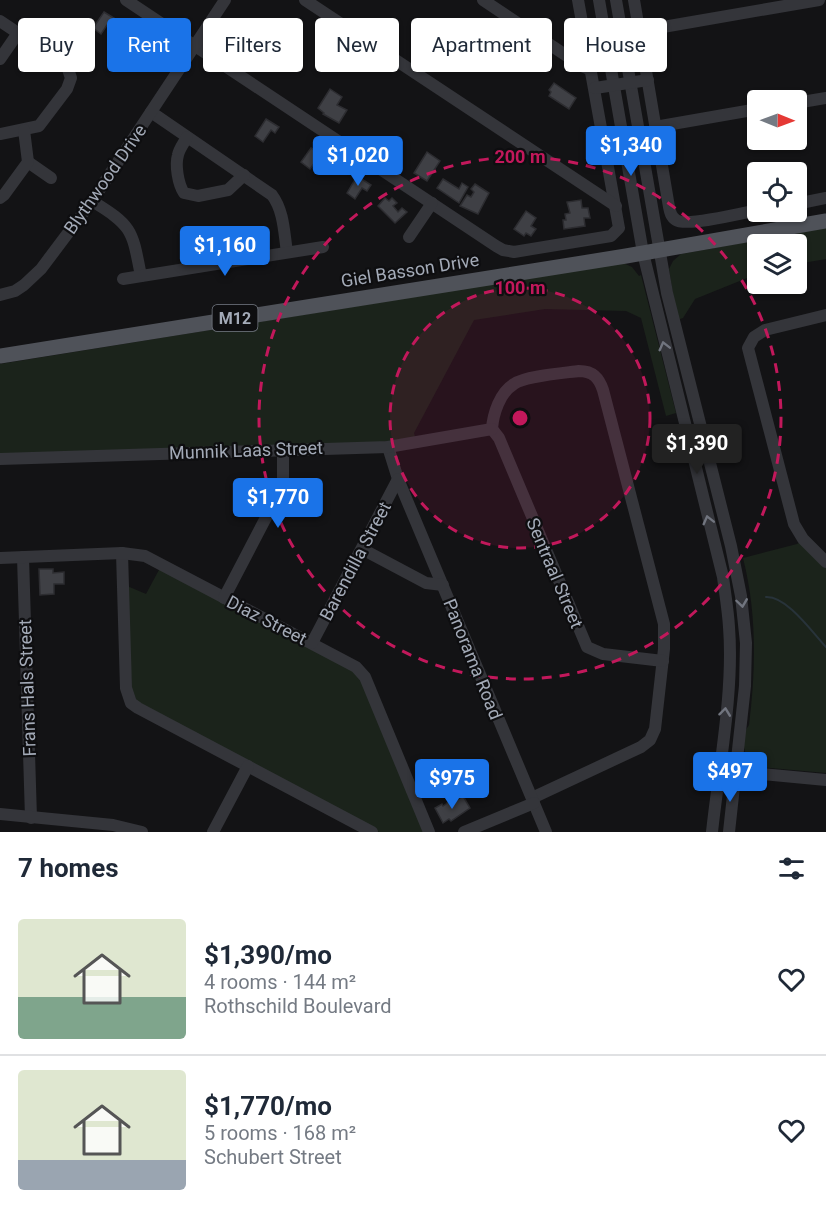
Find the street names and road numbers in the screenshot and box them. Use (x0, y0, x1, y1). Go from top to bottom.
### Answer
street label: Blythwood Drive (59, 120, 151, 238)
street label: Giel Basson Drive (339, 249, 481, 291)
road number: M12 (212, 305, 258, 331)
street label: Munnik Laas Street (169, 437, 323, 463)
street label: Barendilla Street (315, 498, 395, 624)
street label: Sentraal Street (522, 515, 588, 631)
street label: Diaz Street (224, 591, 311, 649)
street label: Panorama Road (439, 596, 507, 722)
street label: Frans Hals Street (14, 619, 40, 757)

